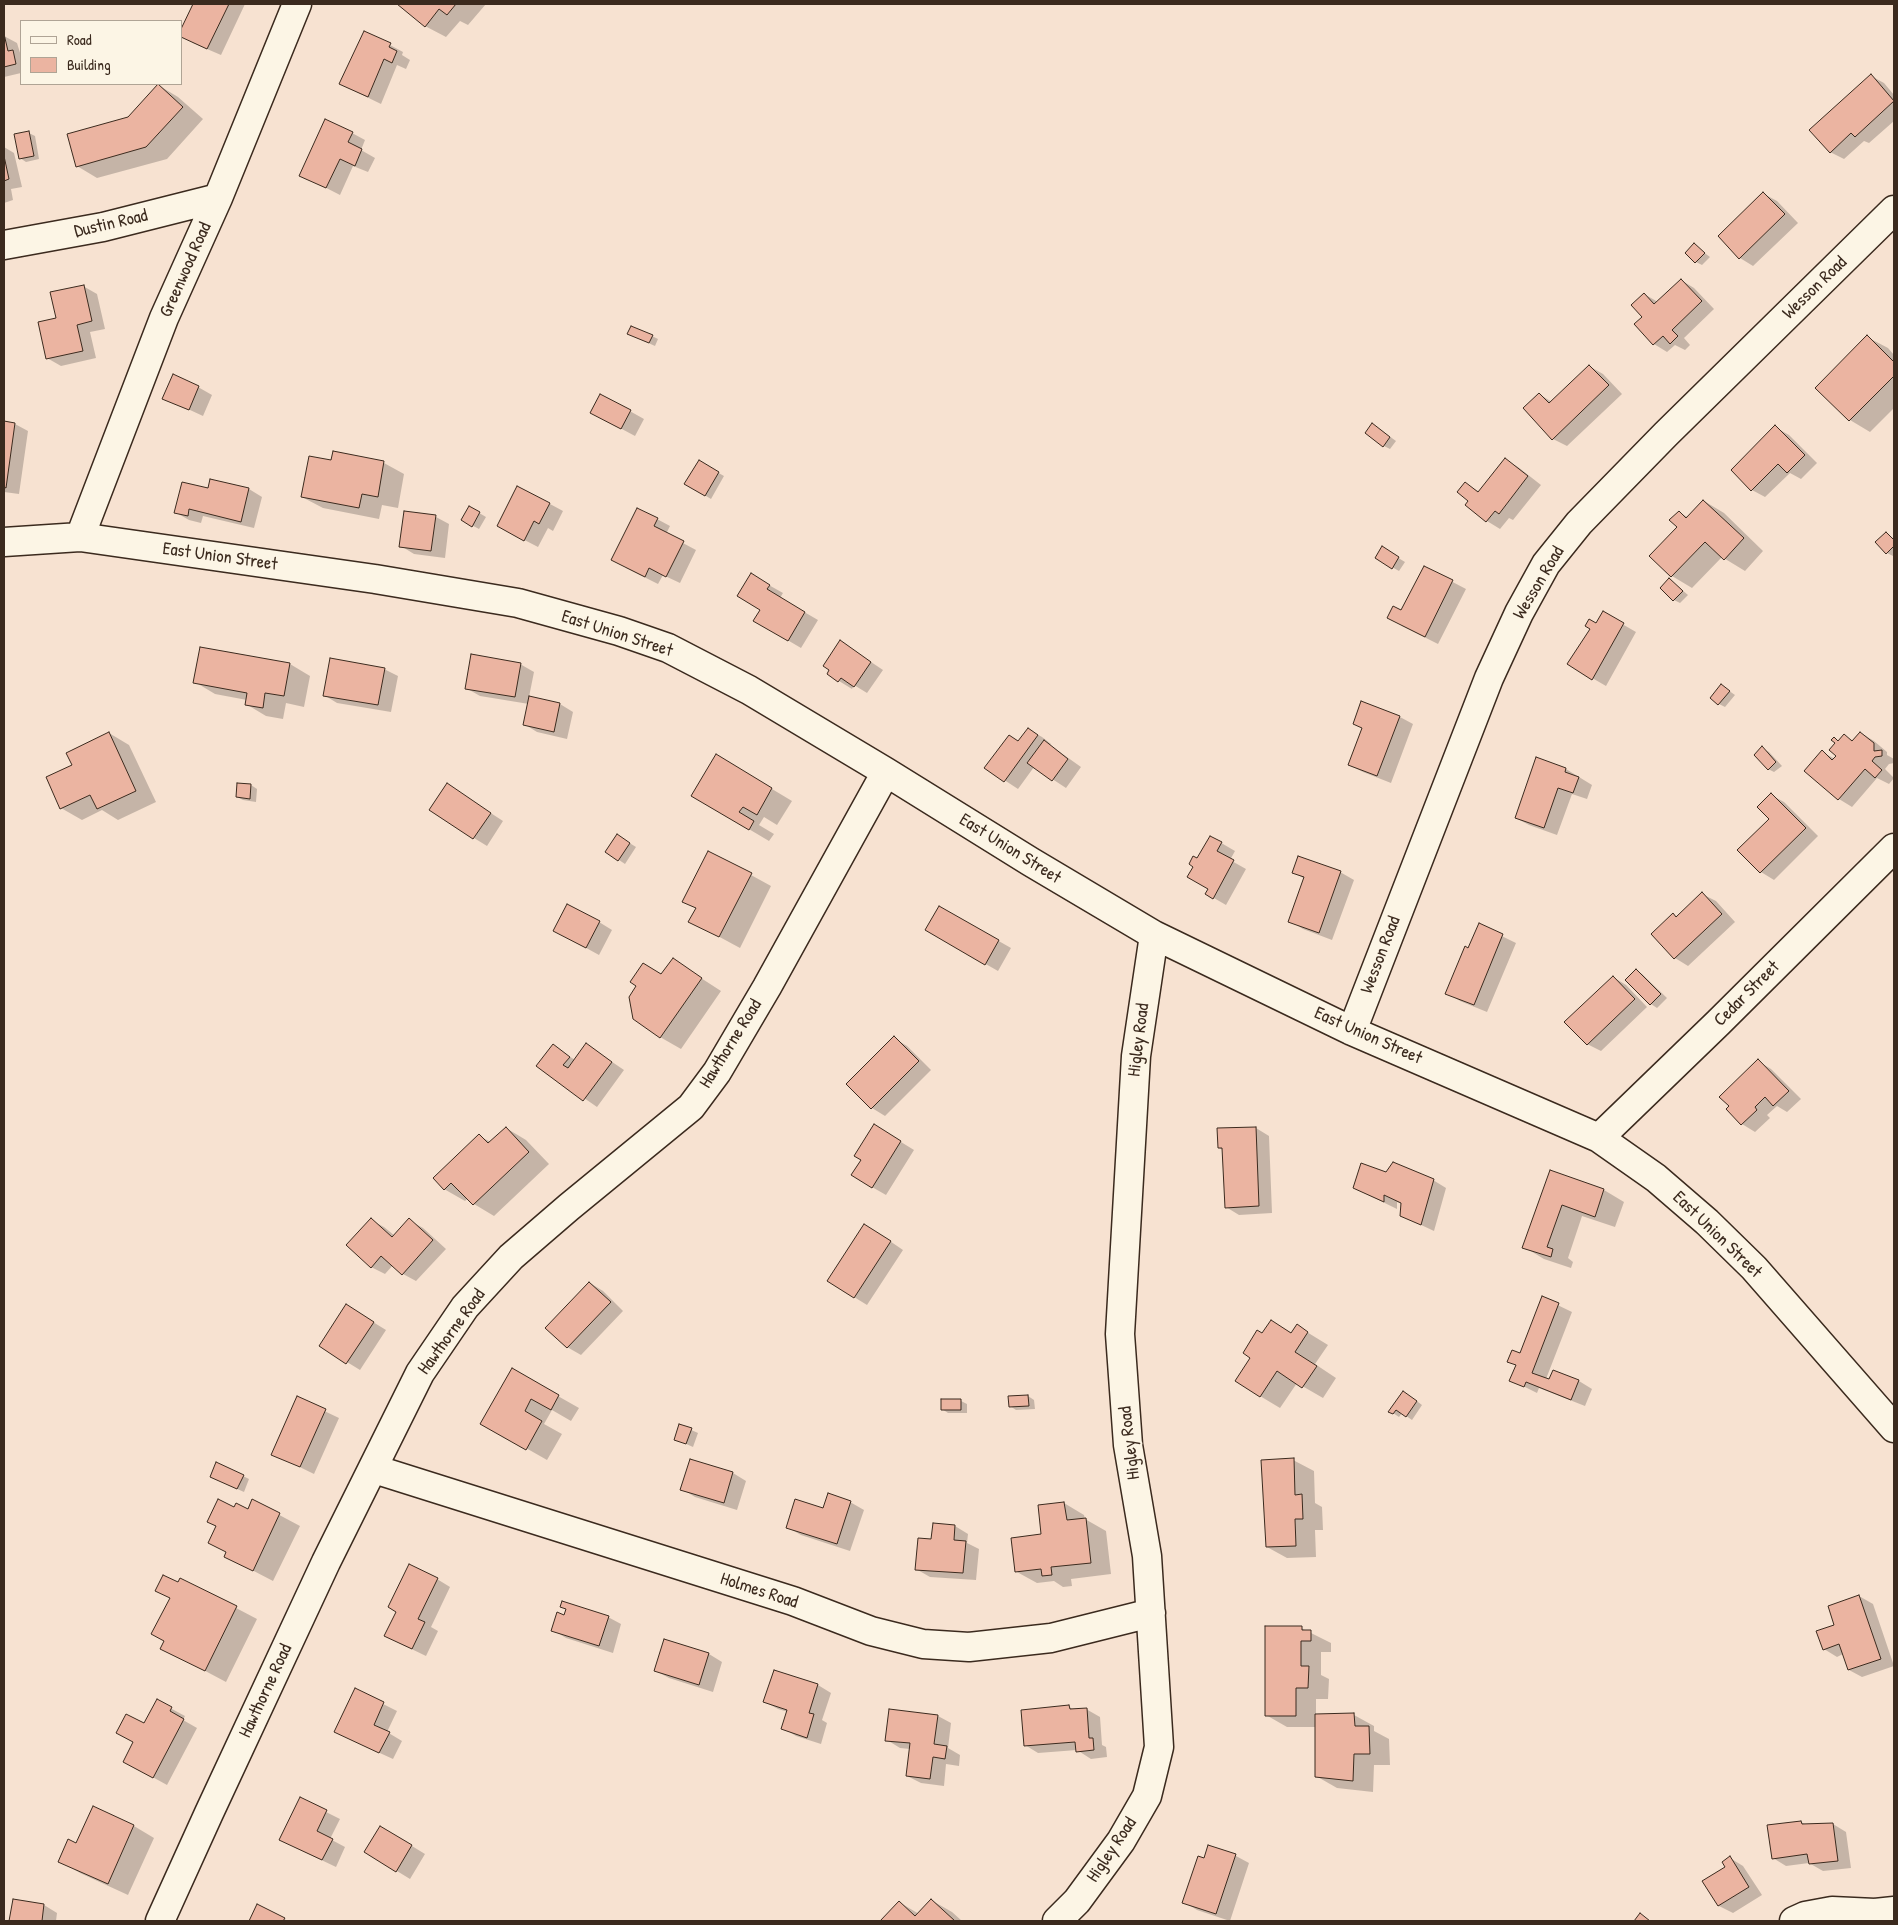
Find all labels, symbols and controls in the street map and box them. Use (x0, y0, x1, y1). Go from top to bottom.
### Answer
legend (20, 20, 182, 85)
text: Road (67, 29, 92, 50)
text: Building (67, 54, 111, 75)
street label: Dustin Road (72, 205, 150, 243)
street label: Greenwood Road (155, 219, 217, 321)
street label: Wesson Road (1778, 252, 1852, 324)
street label: East Union Street (161, 538, 279, 576)
street label: Wesson Road (1509, 543, 1569, 623)
street label: East Union Street (559, 606, 675, 662)
street label: East Union Street (955, 809, 1065, 889)
street label: Wesson Road (1356, 913, 1406, 997)
street label: Cedar Street (1710, 957, 1784, 1031)
street label: Hawthorne Road (695, 996, 767, 1092)
street label: Higley Road (1124, 1002, 1154, 1078)
street label: East Union Street (1311, 1003, 1425, 1069)
street label: East Union Street (1668, 1187, 1766, 1283)
street label: Hawthorne Road (414, 1285, 490, 1379)
street label: Higley Road (1115, 1405, 1145, 1481)
street label: Holmes Road (717, 1568, 801, 1614)
street label: Hawthorne Road (235, 1641, 297, 1741)
street label: Higley Road (1082, 1813, 1142, 1887)

